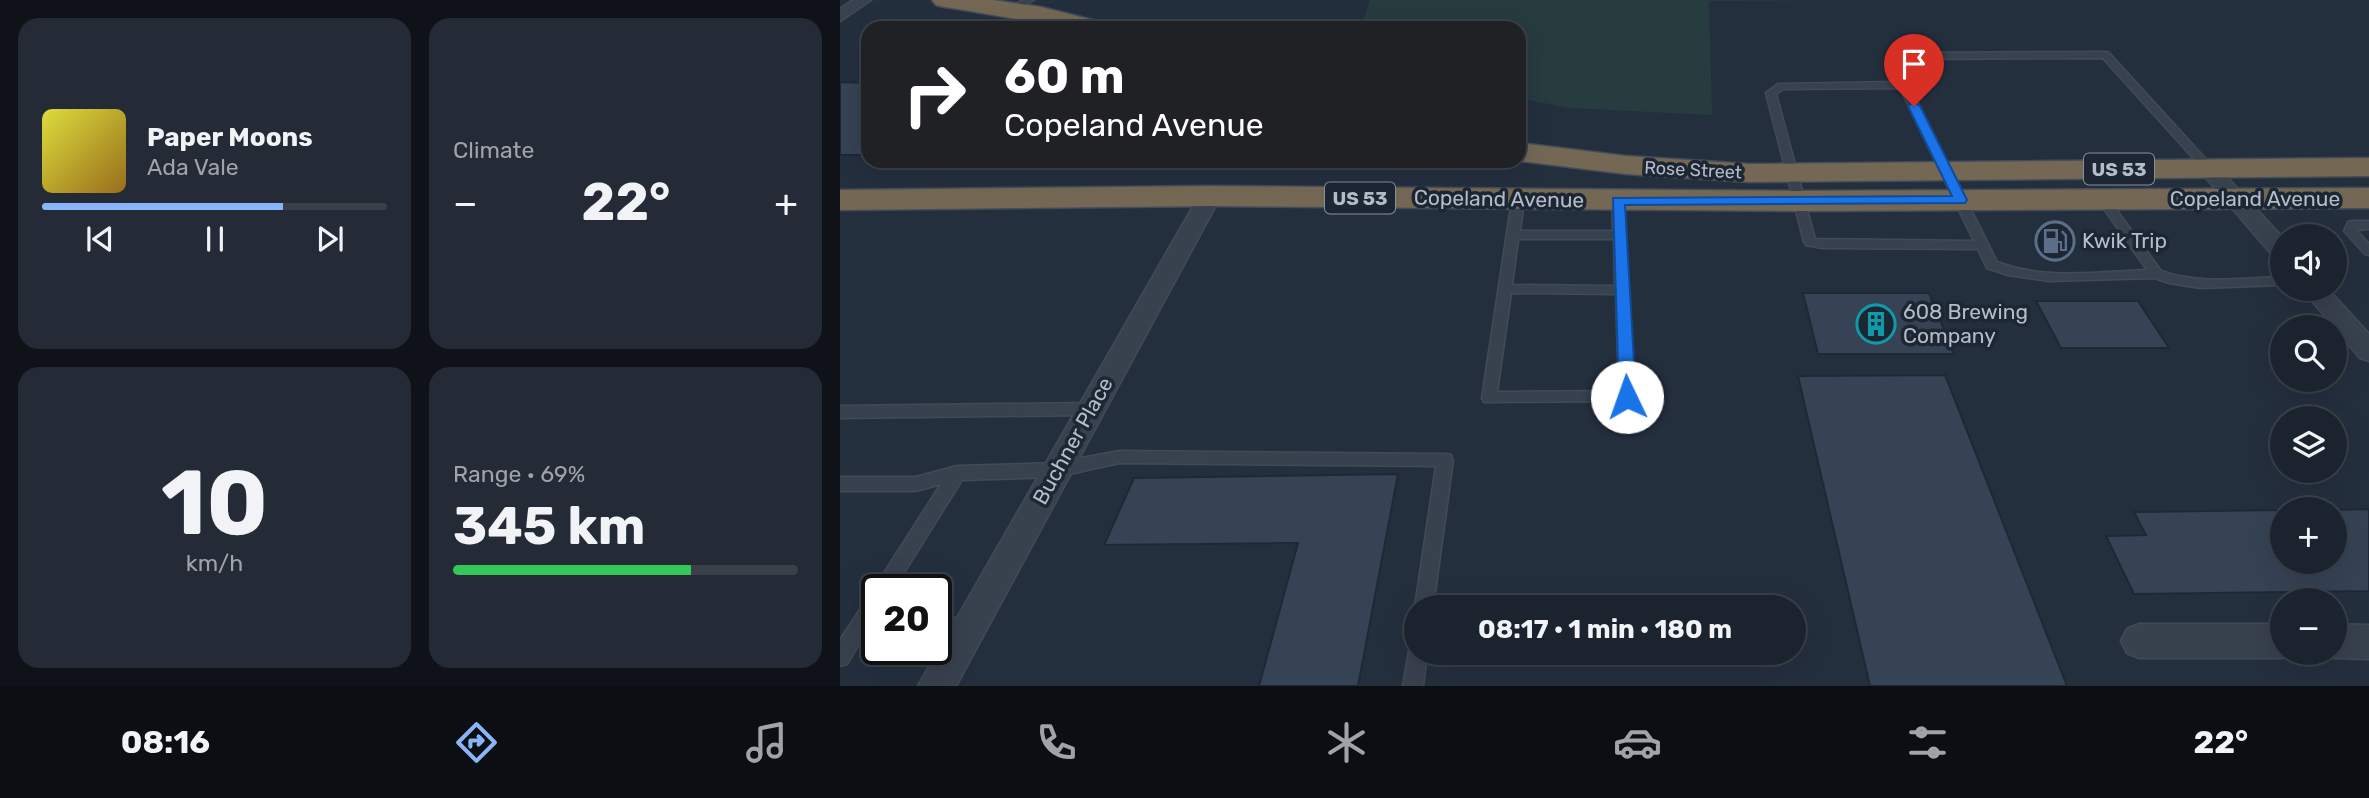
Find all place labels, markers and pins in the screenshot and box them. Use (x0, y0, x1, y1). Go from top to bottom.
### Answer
pin (1884, 34, 1944, 106)
fuel station icon: Kwik Trip (2034, 220, 2076, 262)
place label: Kwik Trip (2082, 228, 2167, 253)
place label: 608 Brewing Company (1903, 299, 2028, 348)
building icon: 608 Brewing Company (1855, 303, 1897, 345)

